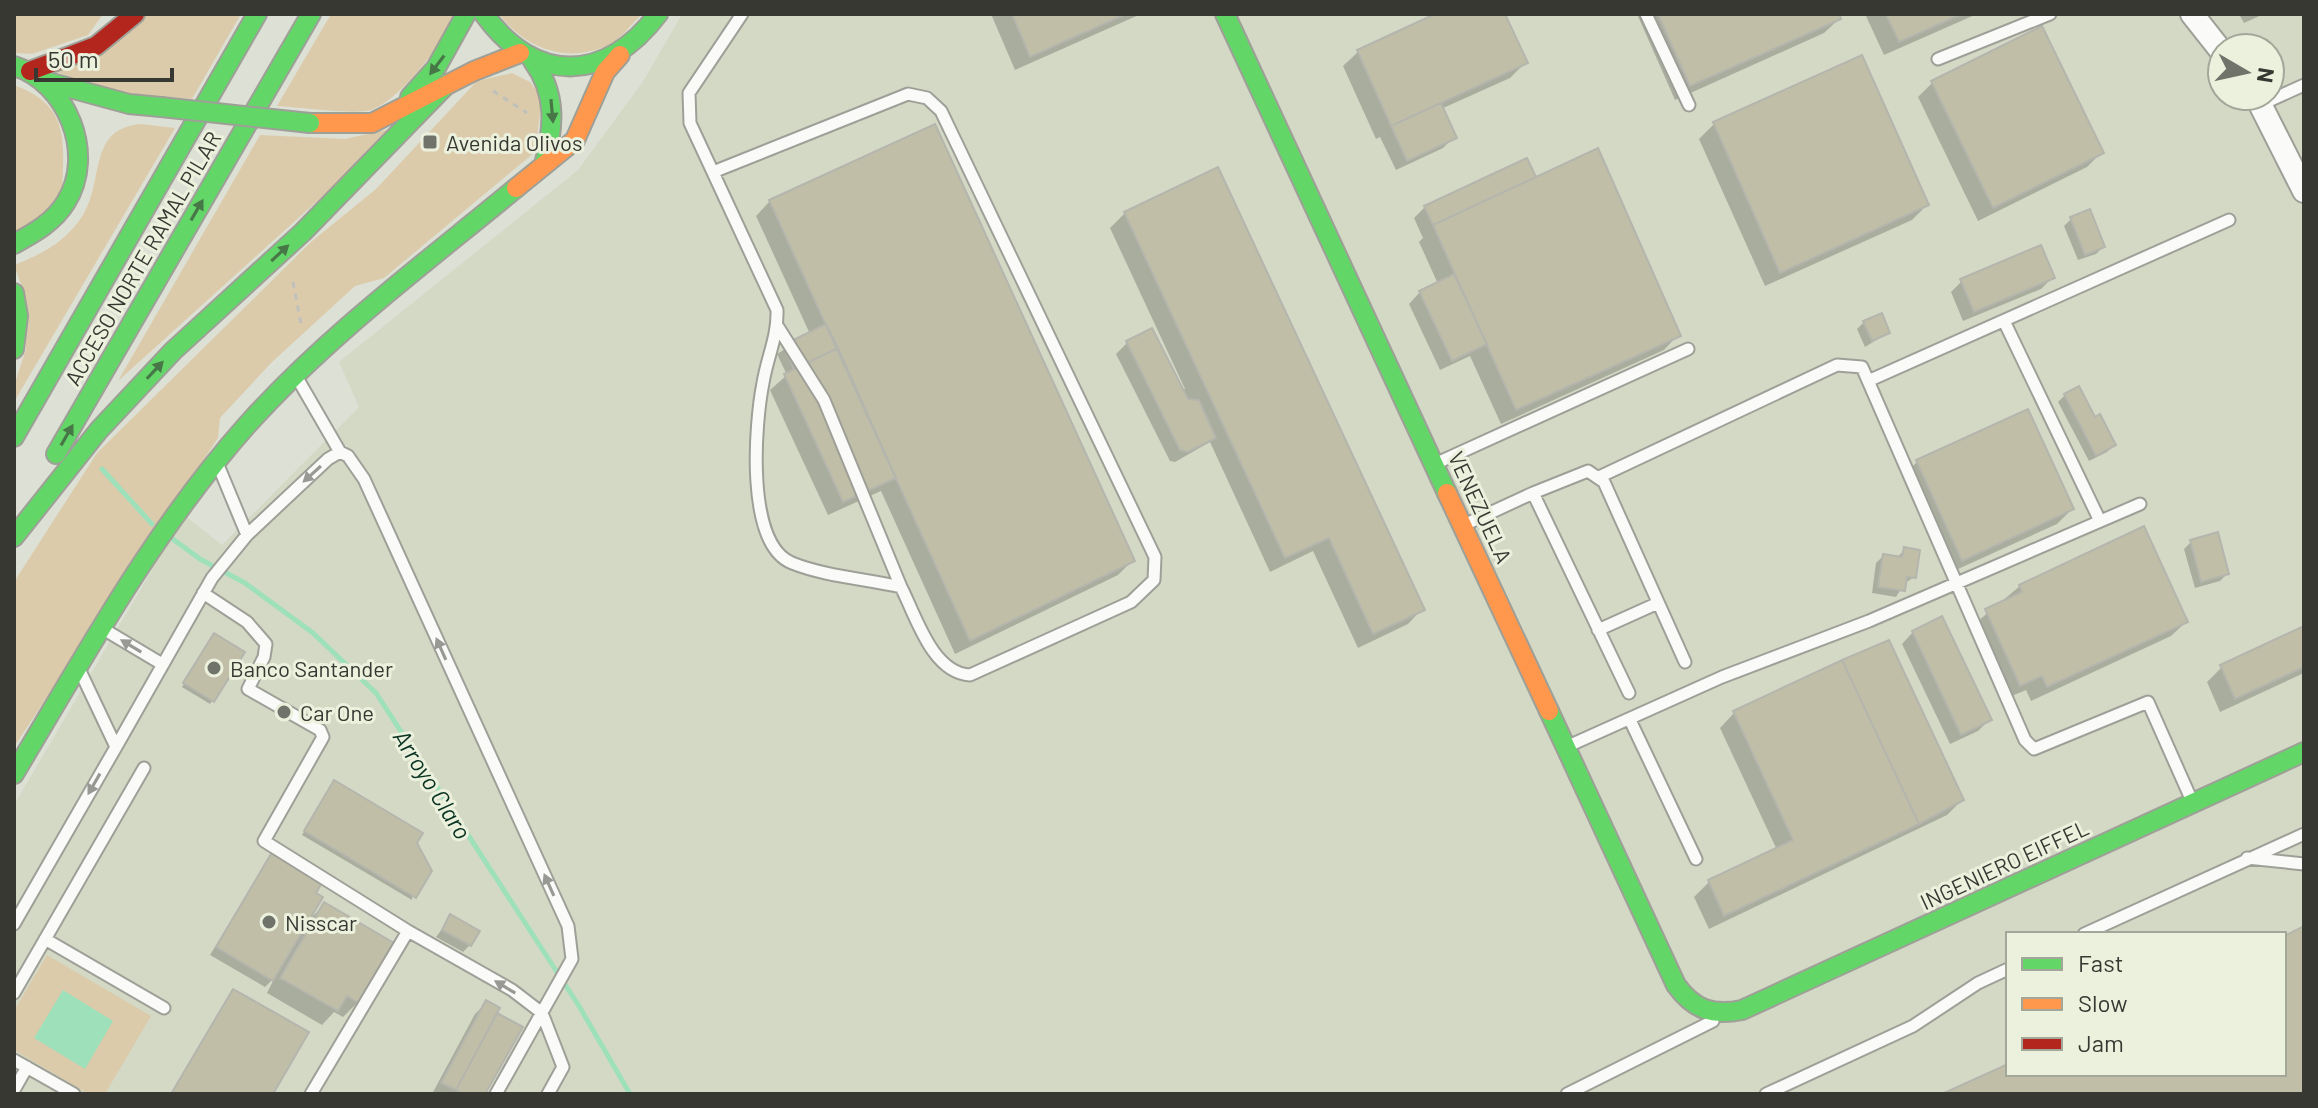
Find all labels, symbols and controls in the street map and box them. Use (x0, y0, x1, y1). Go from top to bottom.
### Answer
scale bar (36, 32, 172, 82)
north arrow (2206, 32, 2286, 112)
text: 50 m (48, 44, 99, 73)
one-way arrow (429, 54, 445, 76)
text: N (2253, 66, 2281, 85)
one-way arrow (546, 99, 559, 124)
street label: ACCESO NORTE RAMAL PILAR (59, 126, 225, 390)
place label: Avenida Olivos (446, 129, 583, 155)
marker: Avenida Olivos (421, 133, 439, 151)
one-way arrow (190, 198, 204, 221)
one-way arrow (270, 245, 289, 263)
one-way arrow (145, 361, 163, 380)
one-way arrow (60, 423, 74, 446)
street label: VENEZUELA (1444, 447, 1518, 567)
one-way arrow (302, 465, 321, 483)
one-way arrow (435, 637, 448, 661)
one-way arrow (120, 639, 142, 653)
place label: Banco Santander (230, 655, 393, 681)
marker: Banco Santander (205, 659, 223, 677)
place label: Car One (300, 699, 374, 725)
marker: Car One (275, 703, 293, 721)
water label: Arroyo Claro (388, 724, 478, 844)
one-way arrow (87, 773, 101, 796)
street label: INGENIERO EIFFEL (1916, 814, 2092, 914)
one-way arrow (542, 874, 556, 897)
place label: Nisscar (285, 909, 357, 935)
marker: Nisscar (260, 913, 278, 931)
legend (2006, 932, 2286, 1076)
text: Fast (2078, 948, 2123, 977)
one-way arrow (494, 980, 516, 994)
text: Slow (2078, 988, 2127, 1017)
text: Jam (2078, 1028, 2124, 1057)

